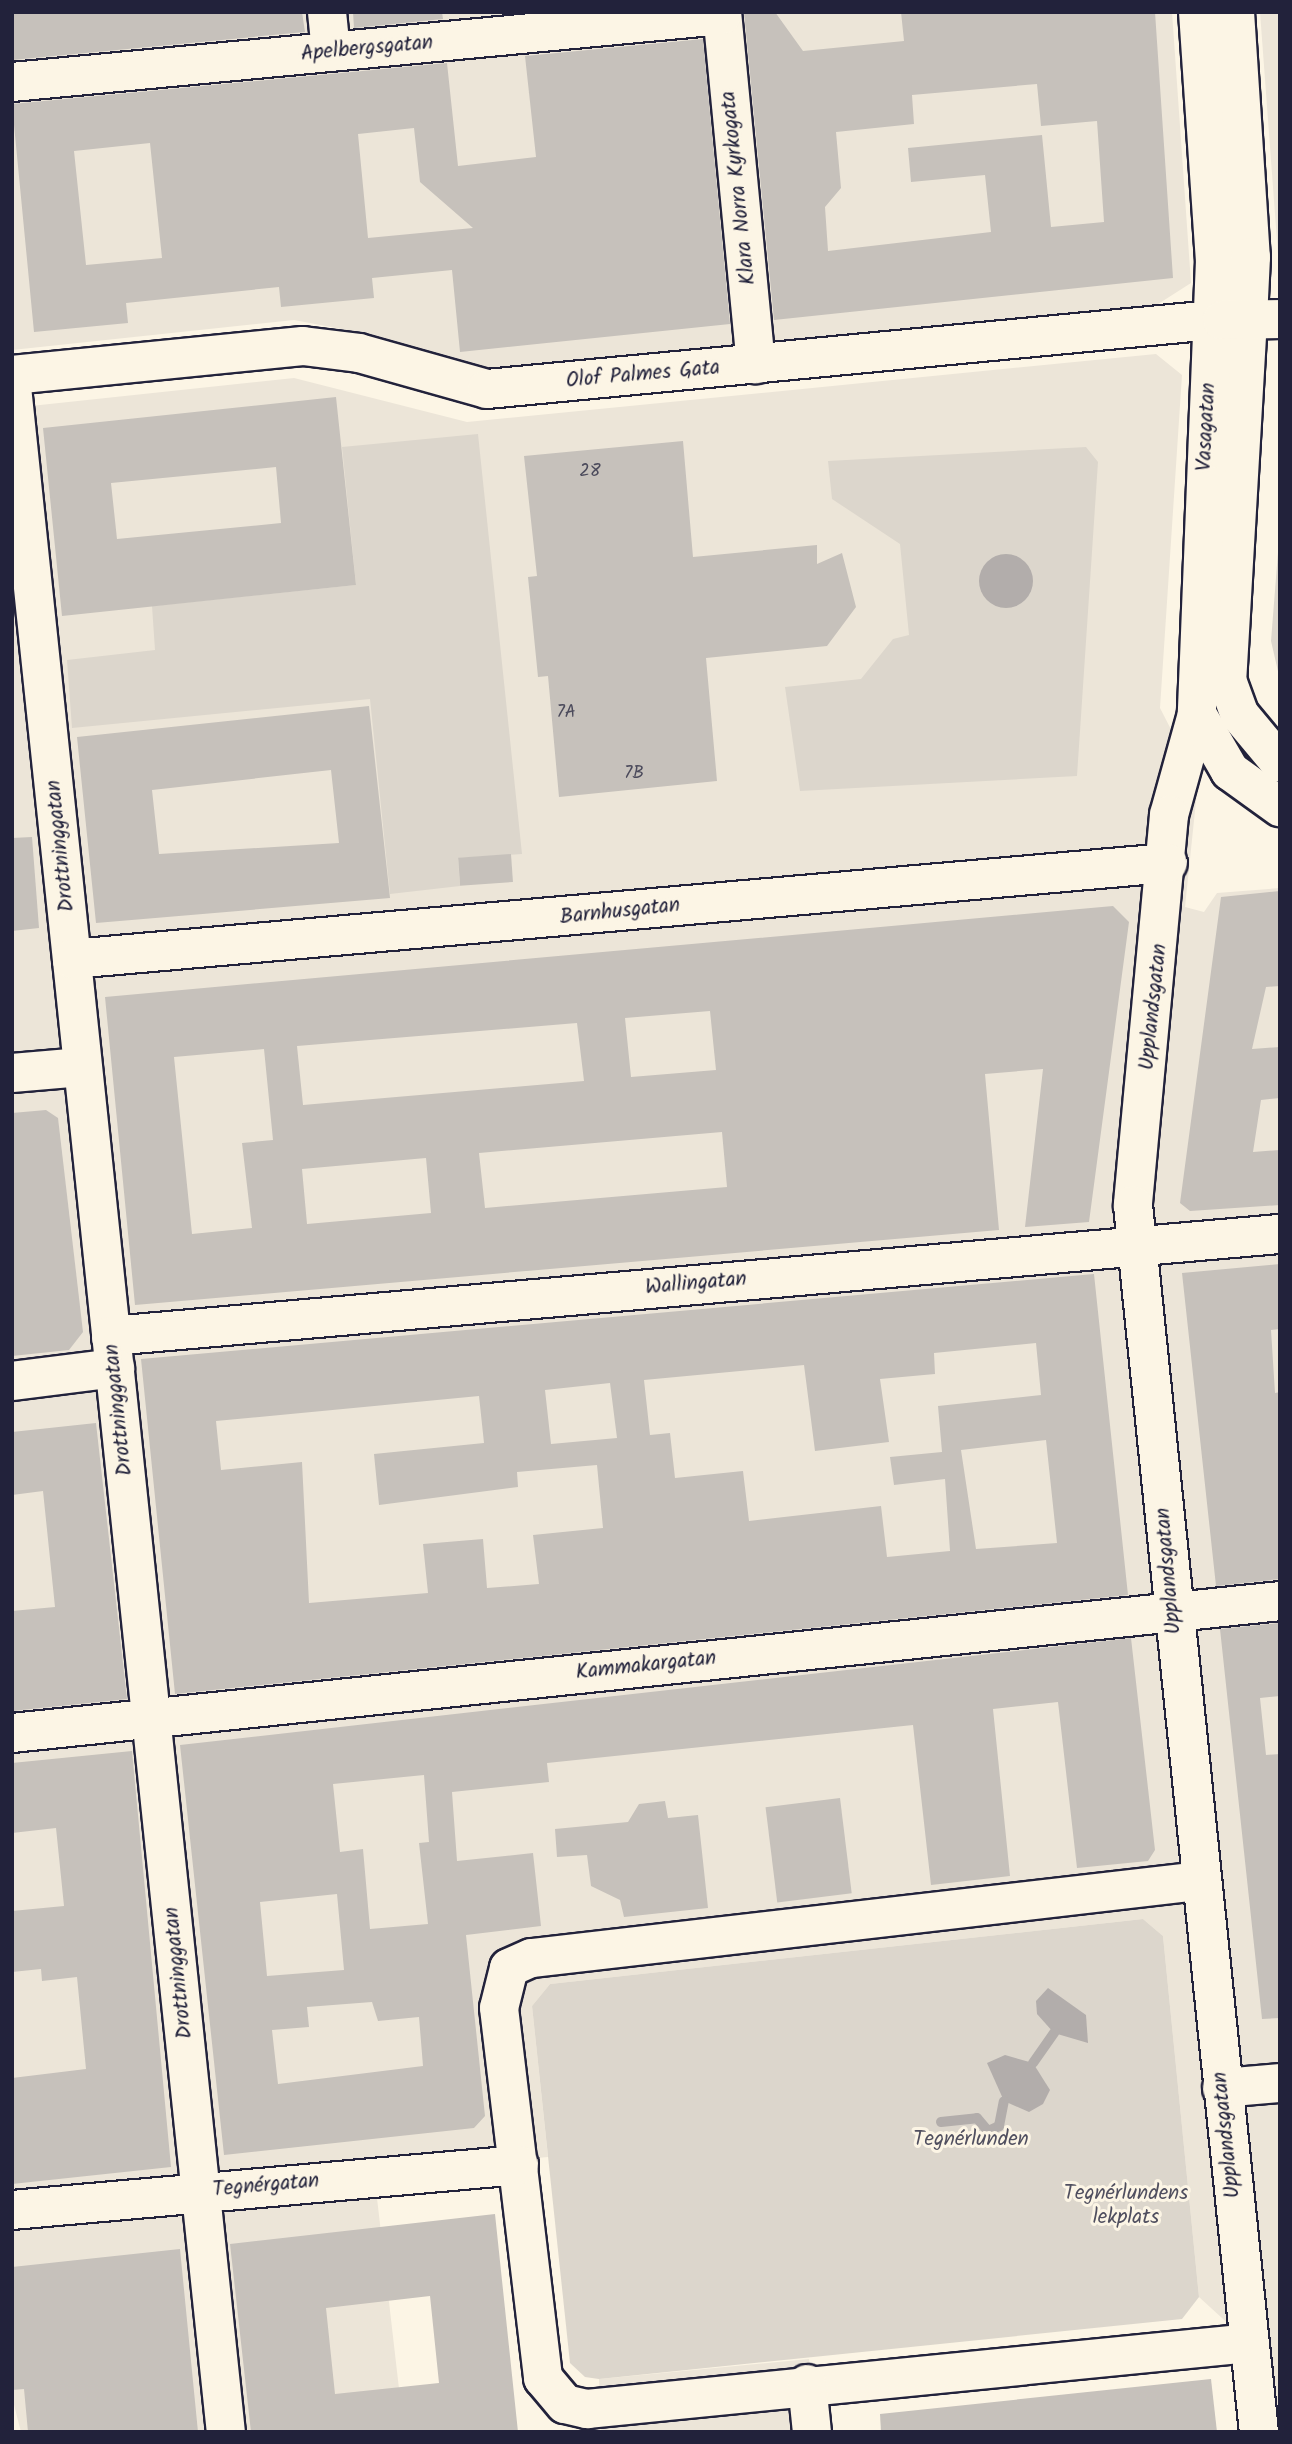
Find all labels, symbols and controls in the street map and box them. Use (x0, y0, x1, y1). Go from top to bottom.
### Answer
street label: Apelbergsgatan (300, 31, 434, 67)
street label: Klara Norra Kyrkogata (716, 90, 762, 286)
street label: Olof Palmes Gata (565, 356, 721, 394)
street label: Vasagatan (1192, 382, 1222, 472)
house number: 28 (579, 461, 601, 483)
house number: 7A (556, 702, 576, 724)
house number: 7B (624, 763, 644, 785)
street label: Drottninggatan (42, 779, 80, 913)
street label: Barnhusgatan (559, 893, 681, 931)
street label: Upplandsgatan (1135, 942, 1173, 1072)
street label: Wallingatan (644, 1267, 748, 1301)
street label: Drottninggatan (100, 1343, 138, 1477)
street label: Upplandsgatan (1151, 1507, 1187, 1635)
street label: Kammakargatan (574, 1646, 718, 1686)
street label: Drottninggatan (160, 1906, 198, 2040)
street label: Upplandsgatan (1208, 2070, 1246, 2200)
park label: Tegnérlunden (913, 2127, 1029, 2153)
street label: Tegnérgatan (212, 2169, 320, 2203)
park label: Tegnérlundens lekplats (1064, 2181, 1188, 2231)

